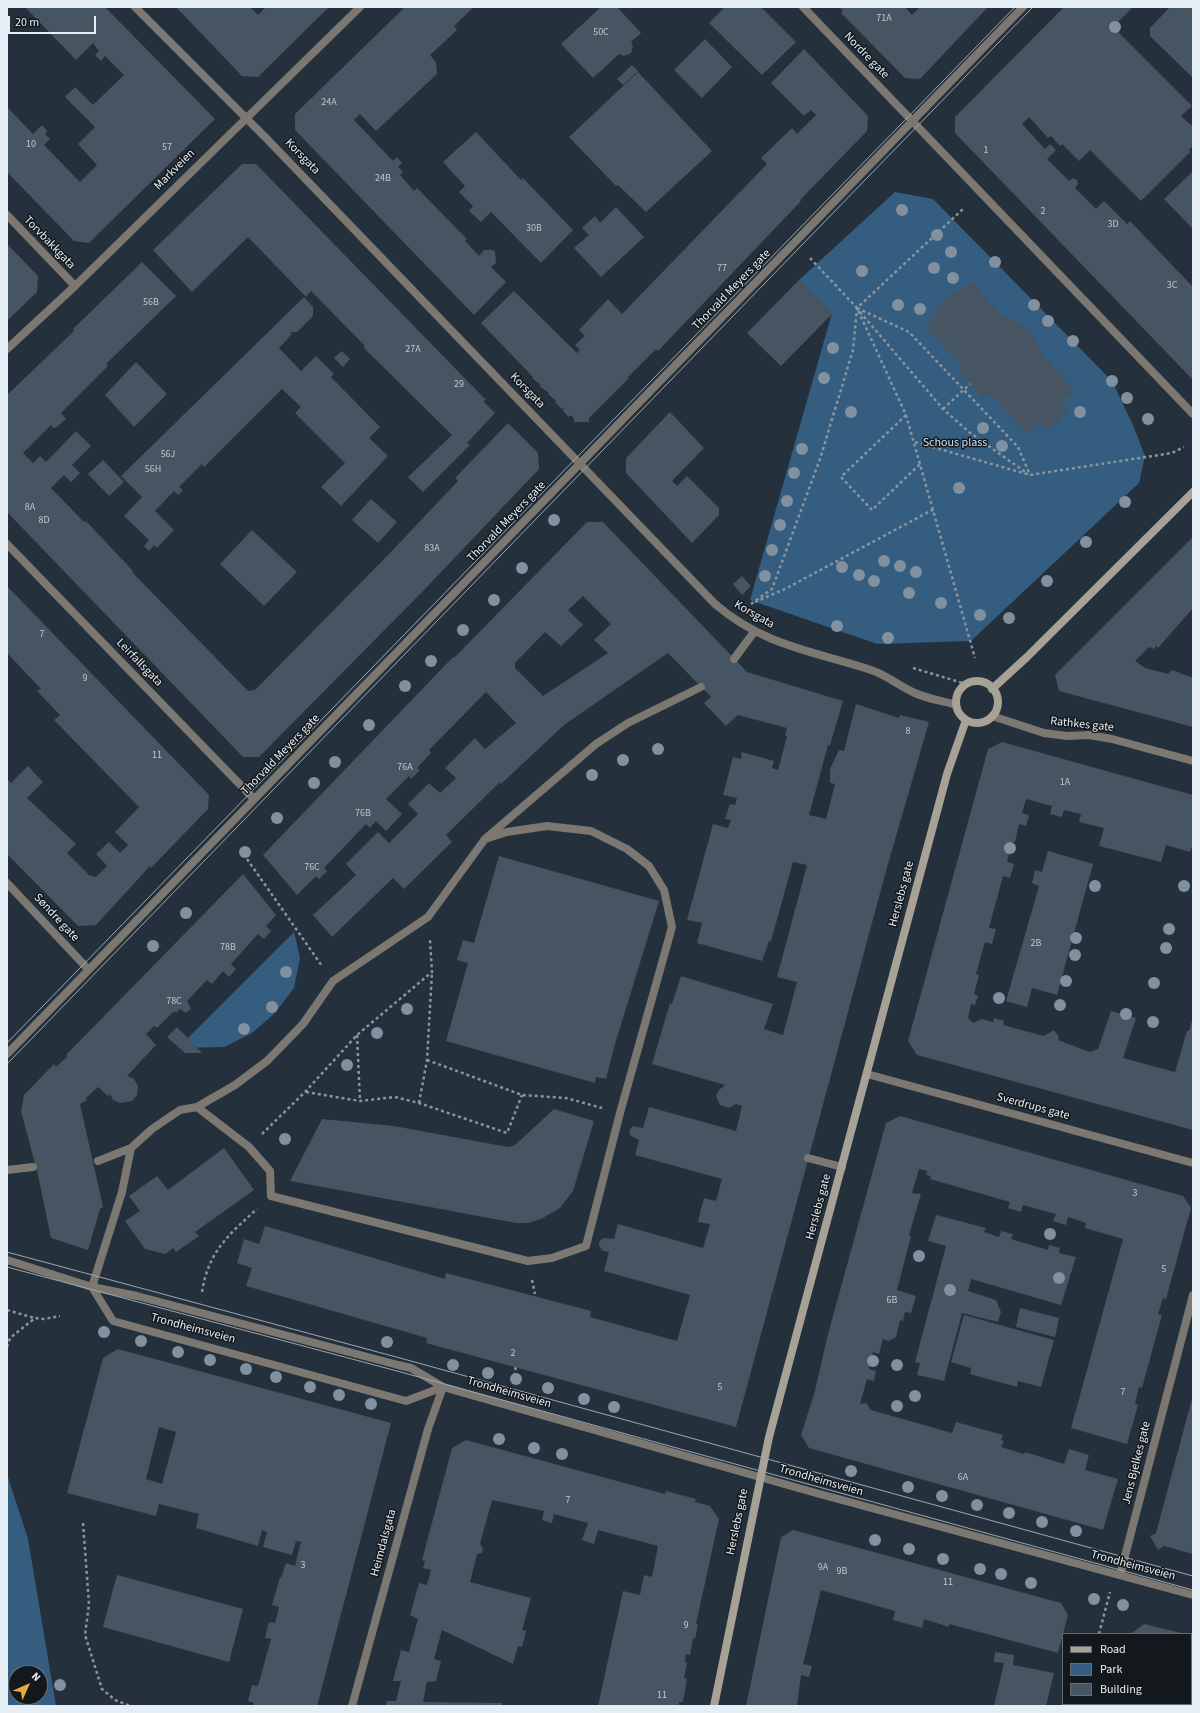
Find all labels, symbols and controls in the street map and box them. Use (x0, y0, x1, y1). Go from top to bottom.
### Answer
scale bar (10, 8, 98, 34)
house number: 71A (876, 13, 892, 25)
text: 20 m (15, 14, 39, 31)
house number: 50C (593, 27, 609, 39)
street label: Nordre gate (840, 30, 892, 82)
house number: 24A (321, 97, 337, 109)
street label: Korsgata (282, 136, 322, 178)
house number: 10 (26, 139, 36, 151)
house number: 57 (162, 142, 172, 154)
house number: 1 (984, 145, 988, 157)
street label: Markveien (152, 147, 198, 193)
house number: 24B (375, 173, 391, 185)
house number: 2 (1041, 206, 1045, 218)
street label: Torvbakkgata (20, 214, 78, 272)
house number: 3D (1107, 219, 1119, 231)
house number: 30B (526, 223, 542, 235)
street label: Thorvald Meyers gate (690, 247, 774, 333)
house number: 77 (717, 263, 727, 275)
house number: 3C (1167, 280, 1177, 292)
house number: 56B (143, 297, 159, 309)
house number: 27A (405, 344, 421, 356)
street label: Korsgata (507, 370, 547, 412)
house number: 29 (454, 379, 464, 391)
park label: Schous plass (923, 436, 987, 450)
house number: 56J (161, 449, 175, 461)
house number: 56H (145, 464, 161, 476)
street label: Thorvald Meyers gate (465, 479, 549, 565)
house number: 8A (25, 502, 35, 514)
house number: 8D (38, 515, 50, 527)
house number: 83A (424, 543, 440, 555)
street label: Korsgata (731, 598, 777, 632)
house number: 7 (40, 629, 44, 641)
street label: Leirfallsgata (113, 636, 165, 690)
house number: 9 (83, 673, 87, 685)
street label: Thorvald Meyers gate (239, 712, 323, 798)
street label: Rathkes gate (1049, 714, 1115, 736)
house number: 8 (906, 726, 910, 738)
house number: 11 (152, 750, 162, 762)
house number: 76A (397, 762, 413, 774)
house number: 1A (1060, 777, 1070, 789)
house number: 76B (355, 808, 371, 820)
street label: Herslebs gate (886, 860, 918, 928)
house number: 76C (304, 862, 320, 874)
street label: Søndre gate (30, 891, 82, 945)
house number: 2B (1031, 938, 1041, 950)
house number: 78B (220, 942, 236, 954)
house number: 78C (166, 996, 182, 1008)
street label: Sverdrups gate (995, 1090, 1071, 1124)
street label: Herslebs gate (803, 1173, 835, 1241)
house number: 3 (1133, 1188, 1137, 1200)
house number: 5 (1162, 1264, 1166, 1276)
house number: 6B (887, 1295, 897, 1307)
street label: Trondheimsveien (149, 1311, 237, 1347)
house number: 2 (511, 1348, 515, 1360)
street label: Trondheimsveien (465, 1374, 553, 1412)
house number: 5 (718, 1382, 722, 1394)
house number: 7 (1121, 1387, 1125, 1399)
street label: Jens Bjelkes gate (1120, 1420, 1154, 1506)
street label: Trondheimsveien (777, 1462, 865, 1500)
house number: 6A (958, 1472, 968, 1484)
street label: Herslebs gate (724, 1487, 752, 1557)
house number: 7 (566, 1495, 570, 1507)
street label: Heimdalsgata (368, 1508, 400, 1578)
street label: Trondheimsveien (1089, 1548, 1177, 1584)
house number: 3 (301, 1560, 305, 1572)
house number: 9A (818, 1562, 828, 1574)
house number: 9B (837, 1566, 847, 1578)
house number: 11 (943, 1577, 953, 1589)
house number: 9 (684, 1620, 688, 1632)
legend (1062, 1633, 1192, 1705)
text: Road (1100, 1641, 1126, 1658)
text: Park (1100, 1661, 1122, 1678)
north arrow (8, 1665, 48, 1705)
text: N (28, 1669, 44, 1685)
text: Building (1100, 1681, 1142, 1698)
house number: 11 (657, 1690, 667, 1702)

